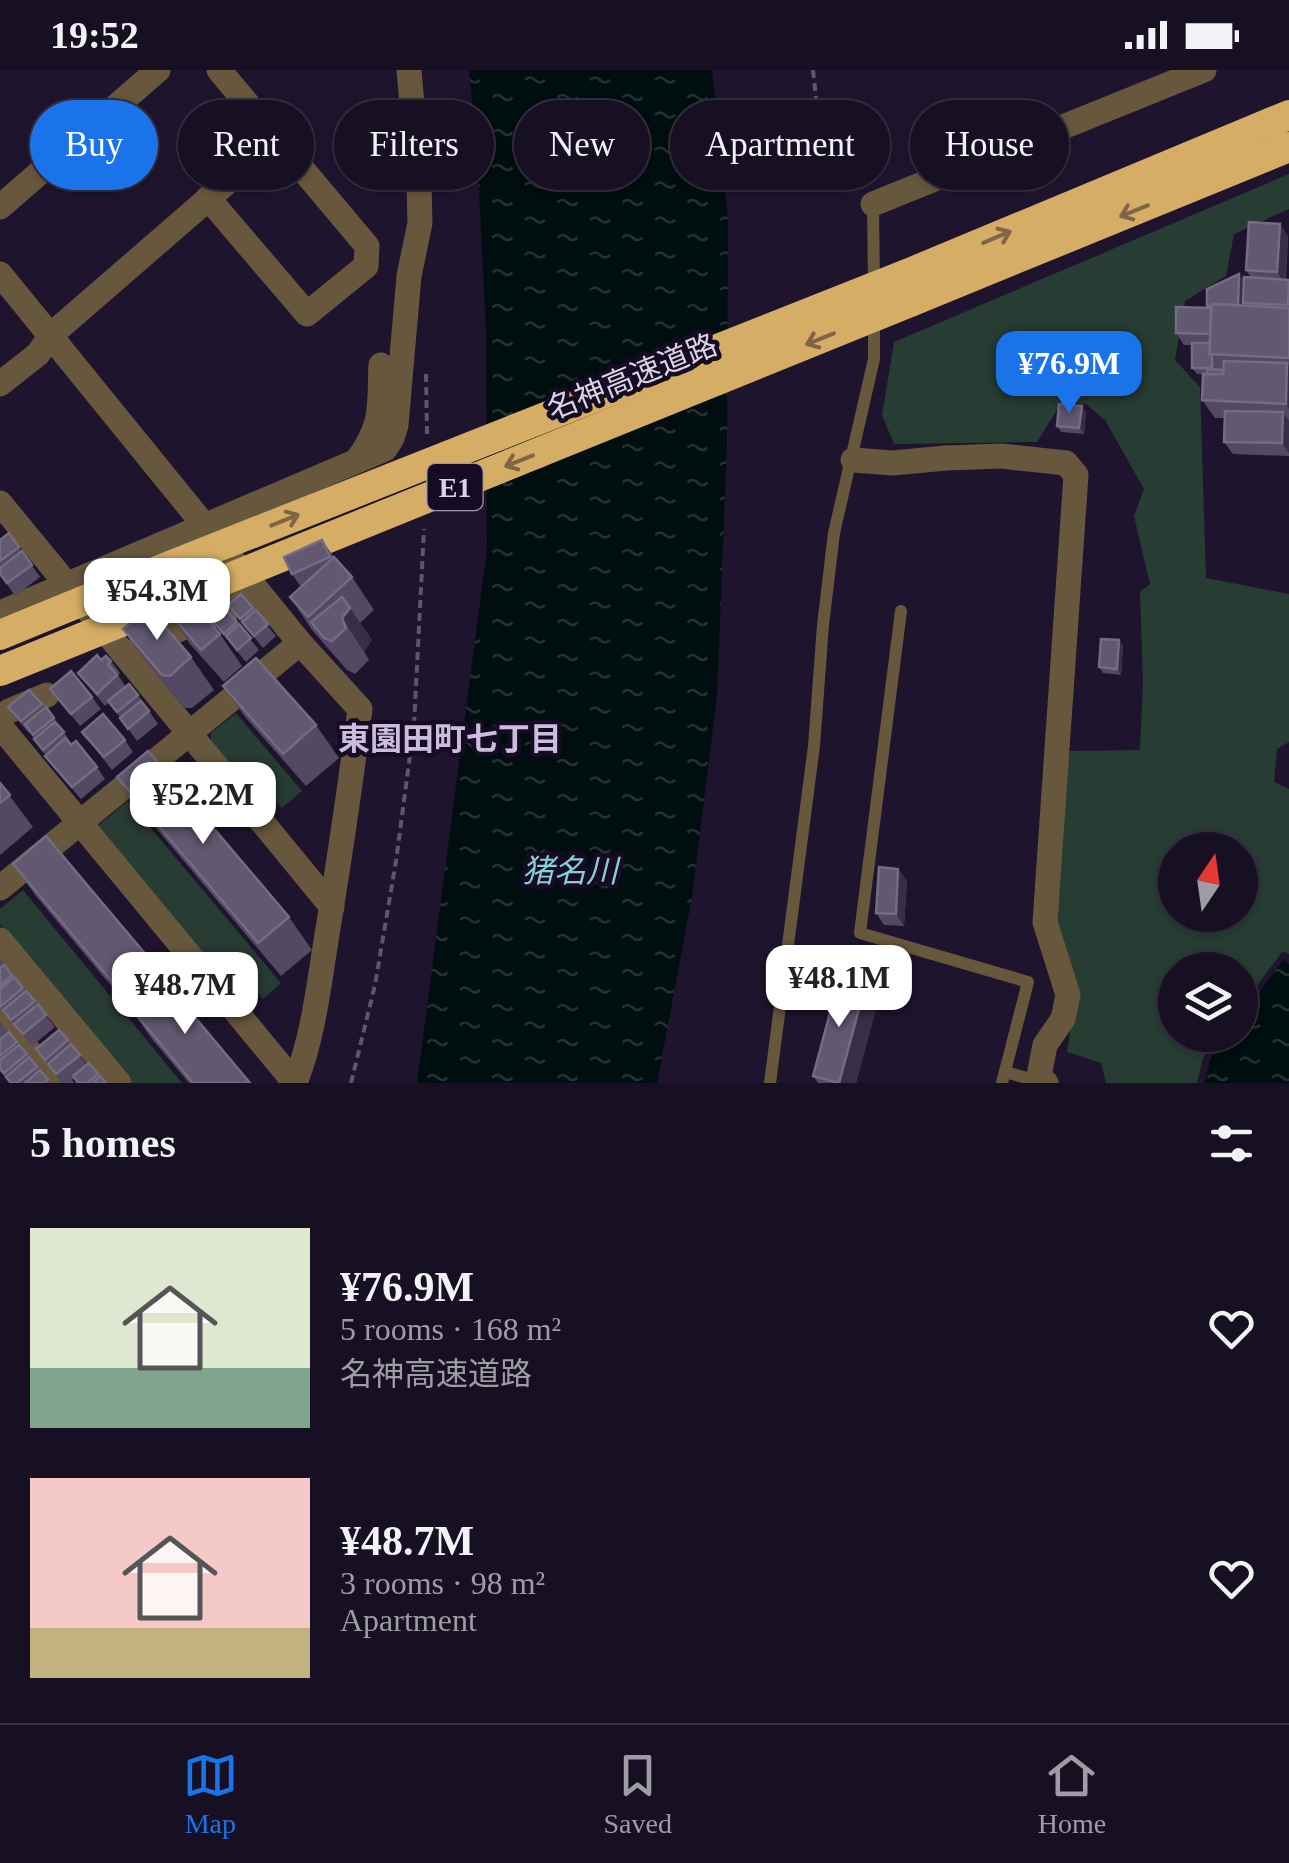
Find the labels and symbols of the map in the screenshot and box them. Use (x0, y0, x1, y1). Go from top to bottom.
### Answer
one-way arrow (1119, 203, 1150, 221)
one-way arrow (981, 226, 1012, 244)
street label: 名神高速道路 (542, 328, 721, 426)
one-way arrow (805, 331, 836, 349)
pin: ¥76.9M (988, 331, 1150, 416)
one-way arrow (504, 453, 535, 471)
road number: E1 (428, 464, 482, 510)
one-way arrow (269, 509, 300, 527)
pin: ¥54.3M (76, 558, 238, 643)
district label: 東園田町七丁目 (338, 721, 562, 757)
pin: ¥52.2M (122, 762, 284, 847)
north arrow (1158, 832, 1258, 932)
water label: 猪名川 (522, 853, 621, 889)
pin: ¥48.1M (758, 945, 920, 1030)
pin: ¥48.7M (104, 952, 266, 1037)

